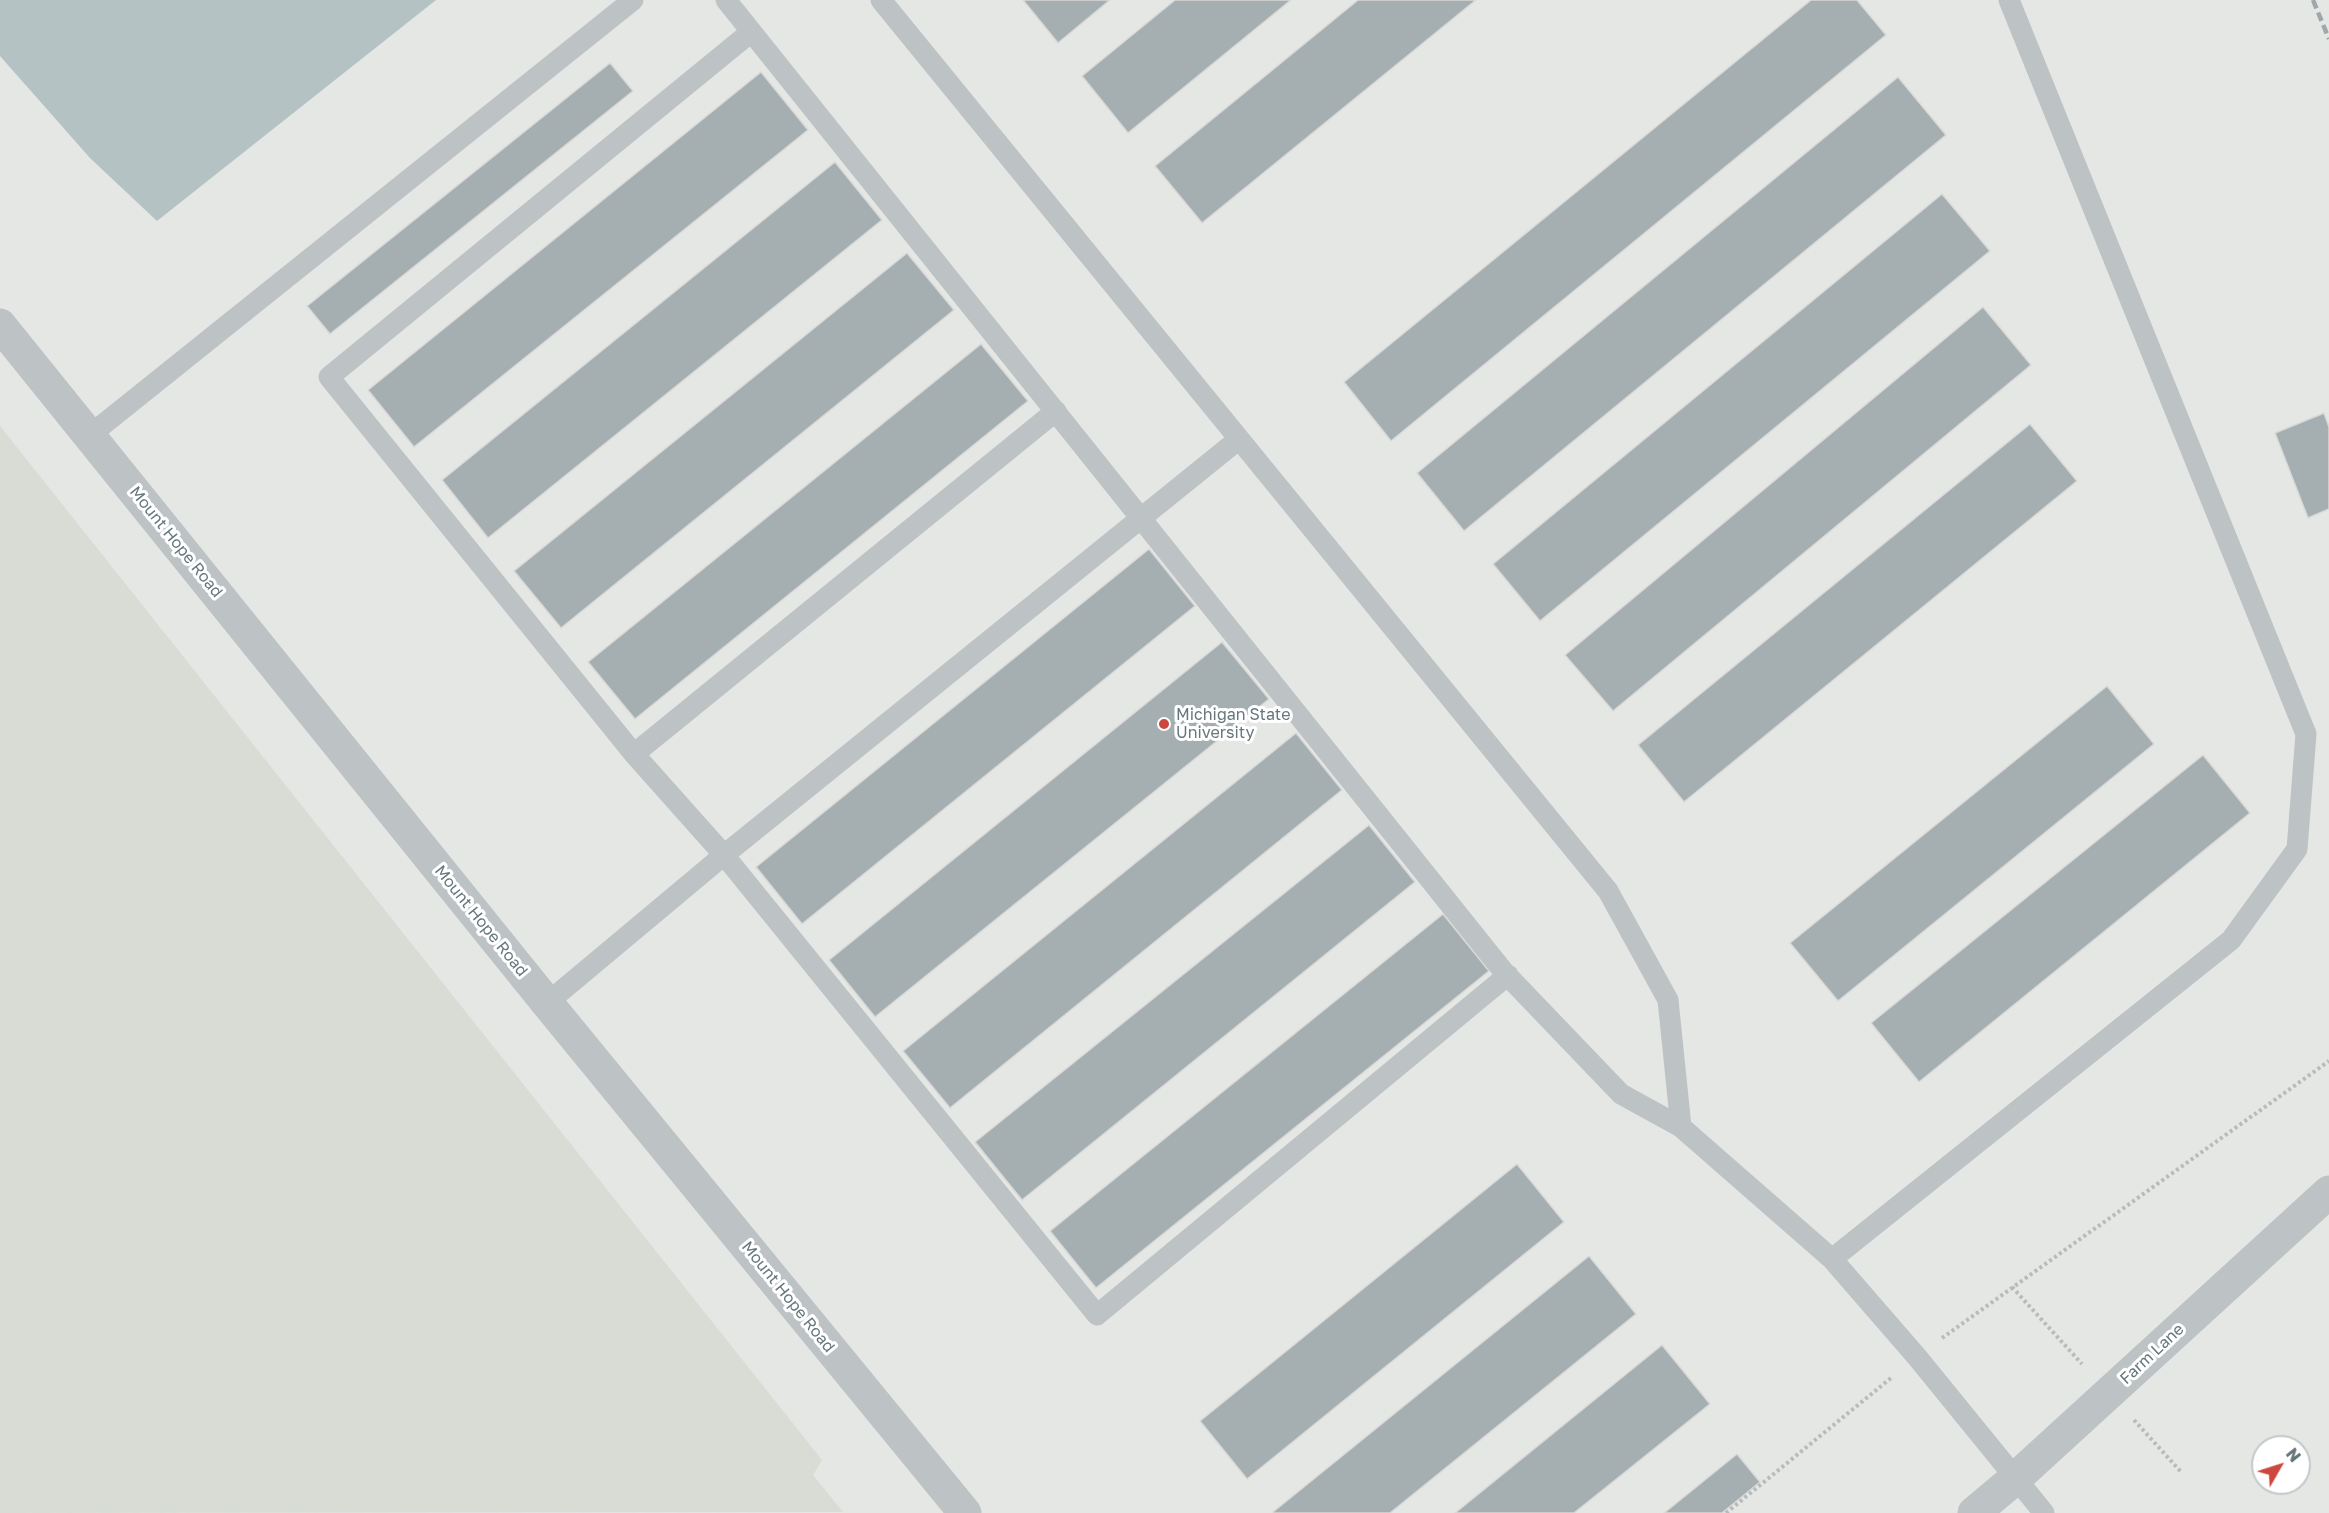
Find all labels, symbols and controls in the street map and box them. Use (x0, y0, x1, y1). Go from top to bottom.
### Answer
street label: Mount Hope Road (125, 483, 227, 601)
place label: Michigan State University (1176, 705, 1290, 743)
marker: Michigan State University (1157, 717, 1171, 731)
street label: Mount Hope Road (430, 862, 532, 980)
street label: Mount Hope Road (737, 1238, 839, 1356)
street label: Farm Lane (2116, 1320, 2188, 1388)
north arrow (2251, 1435, 2311, 1495)
text: N (2282, 1444, 2305, 1466)

